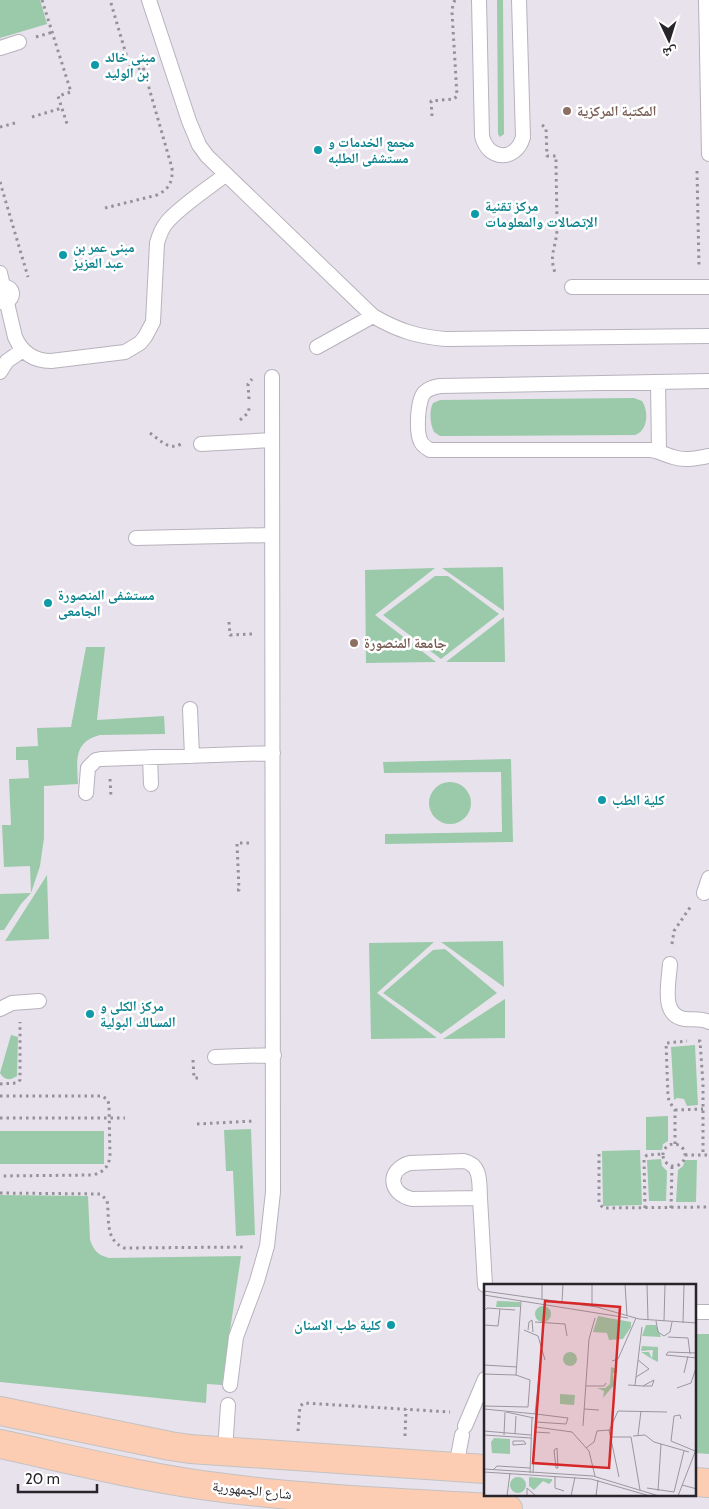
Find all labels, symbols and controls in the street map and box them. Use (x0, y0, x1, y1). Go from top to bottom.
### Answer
north arrow (644, 15, 694, 65)
text: ش (662, 43, 678, 62)
place label: مبنى خالد بن الوليد (105, 48, 156, 82)
marker: مبنى خالد بن الوليد (89, 59, 101, 71)
place label: المكتبة المركزية (577, 102, 657, 120)
marker: المكتبة المركزية (561, 105, 573, 117)
place label: مجمع الخدمات و مستشفى الطلبه (328, 133, 414, 167)
marker: مجمع الخدمات و مستشفى الطلبه (312, 144, 324, 156)
place label: مركز تقنية الإتصالات والمعلومات (485, 197, 598, 231)
marker: مركز تقنية الإتصالات والمعلومات (469, 208, 481, 220)
place label: مبنى عمر بن عبد العزيز (72, 238, 135, 272)
marker: مبنى عمر بن عبد العزيز (57, 249, 69, 261)
place label: مستشفى المنصورة الجامعى (58, 586, 155, 620)
marker: مستشفى المنصورة الجامعى (42, 597, 54, 609)
place label: جامعة المنصورة (364, 634, 446, 652)
marker: جامعة المنصورة (348, 637, 360, 649)
place label: كلية الطب (612, 791, 665, 809)
marker: كلية الطب (596, 794, 608, 806)
place label: مركز الكلى و المسالك البولية (100, 997, 176, 1031)
marker: مركز الكلى و المسالك البولية (84, 1008, 96, 1020)
inset map (484, 1284, 696, 1496)
place label: كلية طب الاسنان (294, 1316, 381, 1334)
marker: كلية طب الاسنان (385, 1319, 397, 1331)
scale bar (18, 1462, 96, 1494)
text: 20 m (25, 1470, 60, 1488)
street label: شارع الجمهورية (211, 1477, 293, 1504)

